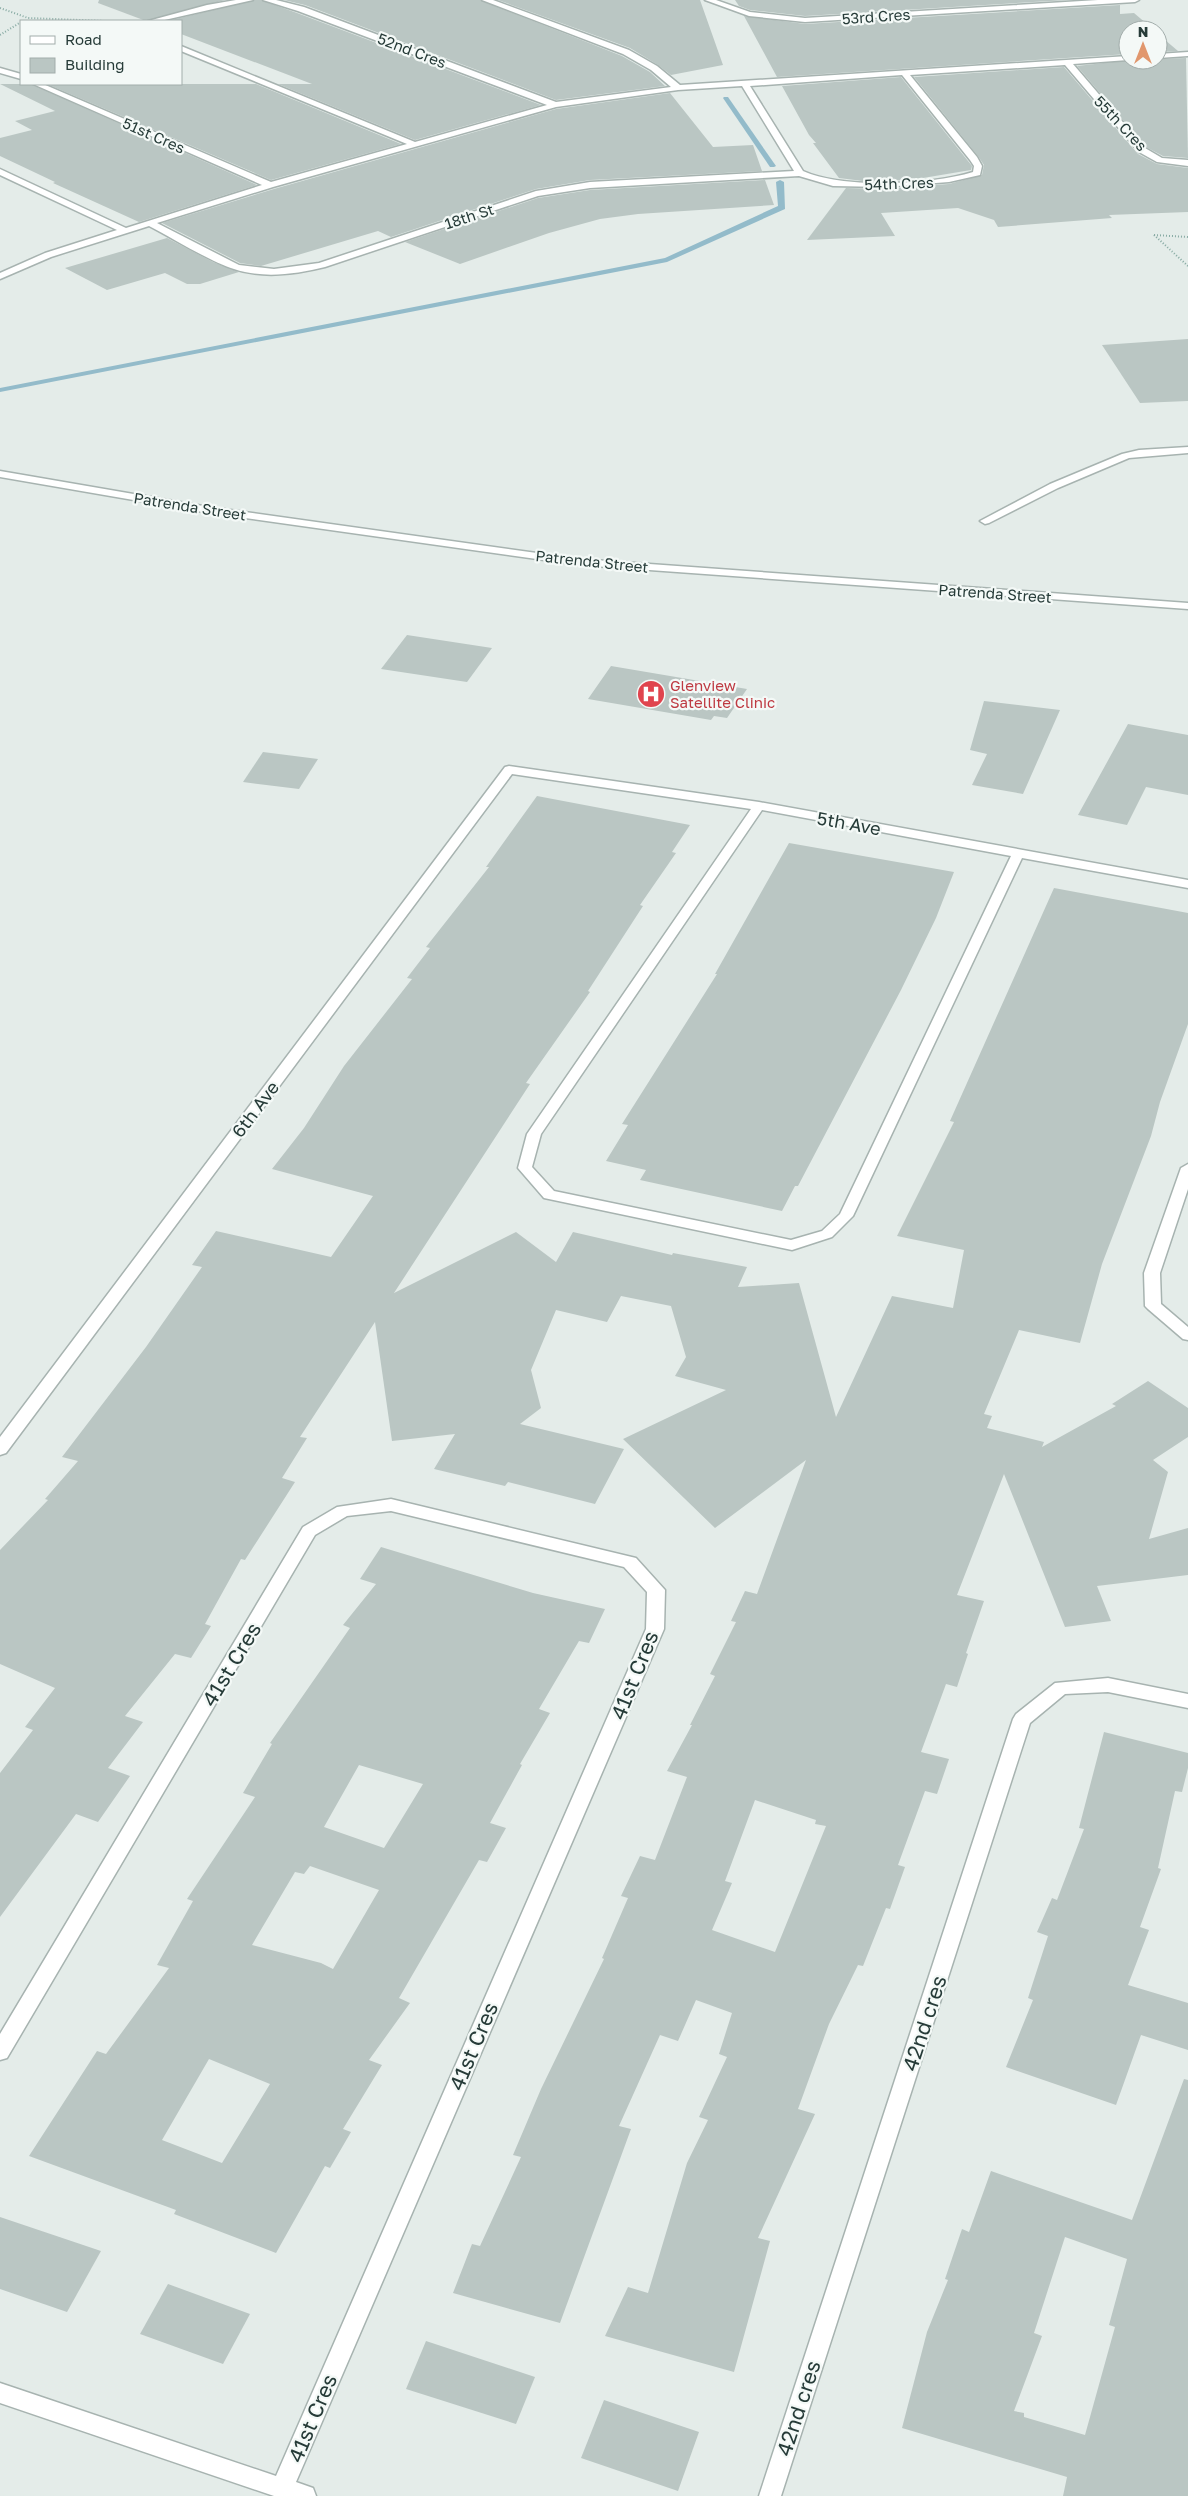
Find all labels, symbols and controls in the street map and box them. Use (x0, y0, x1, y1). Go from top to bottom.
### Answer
street label: 53rd Cres (841, 5, 911, 27)
legend (20, 20, 182, 85)
north arrow (1118, 20, 1168, 70)
text: N (1138, 23, 1148, 40)
street label: 52nd Cres (375, 29, 449, 71)
text: Road (65, 30, 102, 48)
text: Building (65, 55, 125, 73)
street label: 55th Cres (1091, 92, 1151, 154)
street label: 51st Cres (120, 113, 188, 157)
street label: 54th Cres (864, 173, 934, 193)
street label: 18th St (442, 200, 496, 232)
street label: Patrenda Street (133, 488, 247, 524)
street label: Patrenda Street (535, 546, 649, 576)
street label: Patrenda Street (938, 580, 1052, 606)
place label: Glenview Satellite Clinic (670, 676, 775, 711)
hospital icon: Glenview Satellite Clinic (636, 679, 666, 709)
street label: 5th Ave (815, 807, 883, 839)
street label: 6th Ave (227, 1076, 283, 1142)
street label: 41st Cres (196, 1617, 266, 1711)
street label: 41st Cres (604, 1627, 664, 1723)
street label: 42nd cres (896, 1972, 952, 2074)
street label: 41st Cres (443, 1998, 503, 2094)
street label: 42nd cres (770, 2357, 826, 2459)
street label: 41st Cres (282, 2370, 342, 2466)

